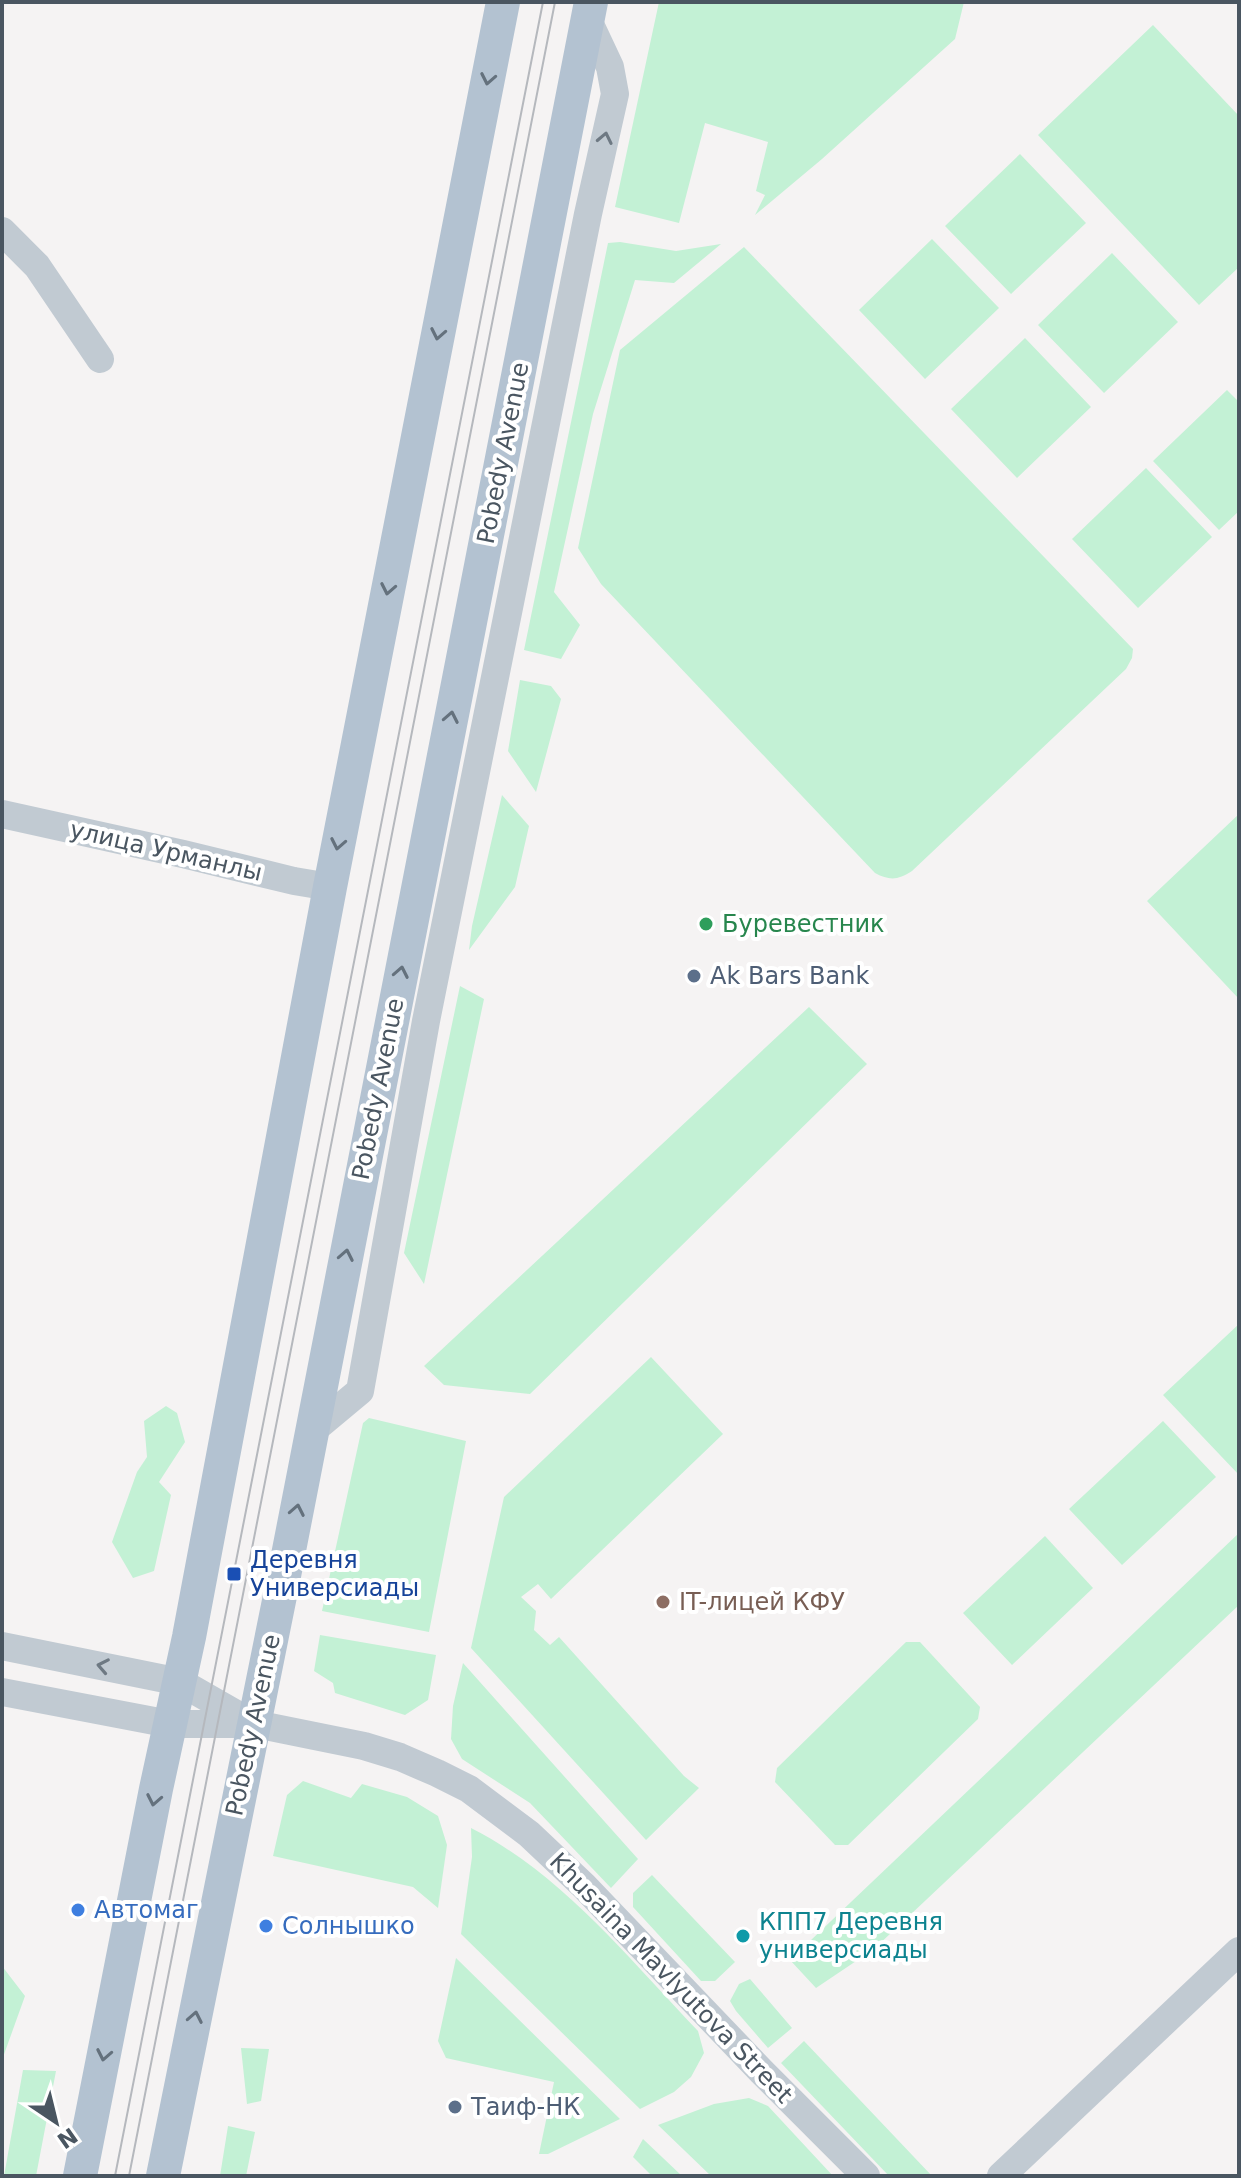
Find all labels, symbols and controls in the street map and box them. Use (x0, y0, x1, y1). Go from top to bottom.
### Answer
one-way arrow (480, 71, 497, 85)
one-way arrow (596, 131, 613, 145)
one-way arrow (430, 326, 447, 340)
street label: Pobedy Avenue (472, 360, 534, 546)
one-way arrow (380, 582, 397, 595)
one-way arrow (442, 711, 459, 724)
street label: улица Урманлы (67, 815, 265, 887)
one-way arrow (330, 837, 347, 850)
place label: Буревестник (722, 910, 885, 938)
marker: Буревестник (697, 915, 715, 933)
place label: Ak Bars Bank (710, 962, 870, 990)
one-way arrow (392, 965, 409, 979)
marker: Ak Bars Bank (685, 967, 703, 985)
street label: Pobedy Avenue (347, 996, 409, 1182)
one-way arrow (337, 1248, 354, 1262)
one-way arrow (287, 1503, 304, 1517)
place label: Деревня Универсиады (250, 1546, 419, 1602)
marker: Деревня Универсиады (225, 1565, 243, 1583)
place label: IT-лицей КФУ (679, 1588, 845, 1616)
marker: IT-лицей КФУ (654, 1593, 672, 1611)
street label: Pobedy Avenue (220, 1632, 286, 1818)
one-way arrow (97, 1658, 110, 1675)
one-way arrow (146, 1793, 163, 1806)
street label: Khusaina Mavlyutova Street (544, 1847, 798, 2109)
place label: Автомаг (94, 1896, 199, 1924)
marker: Автомаг (69, 1901, 87, 1919)
place label: КПП7 Деревня универсиады (759, 1908, 943, 1964)
place label: Солнышко (282, 1912, 415, 1940)
marker: Солнышко (257, 1917, 275, 1935)
marker: КПП7 Деревня универсиады (734, 1927, 752, 1945)
one-way arrow (185, 2010, 202, 2024)
one-way arrow (96, 2048, 113, 2062)
north arrow (16, 2082, 96, 2162)
place label: Таиф-НК (470, 2093, 580, 2121)
marker: Таиф-НК (446, 2098, 464, 2116)
text: N (52, 2122, 82, 2153)

